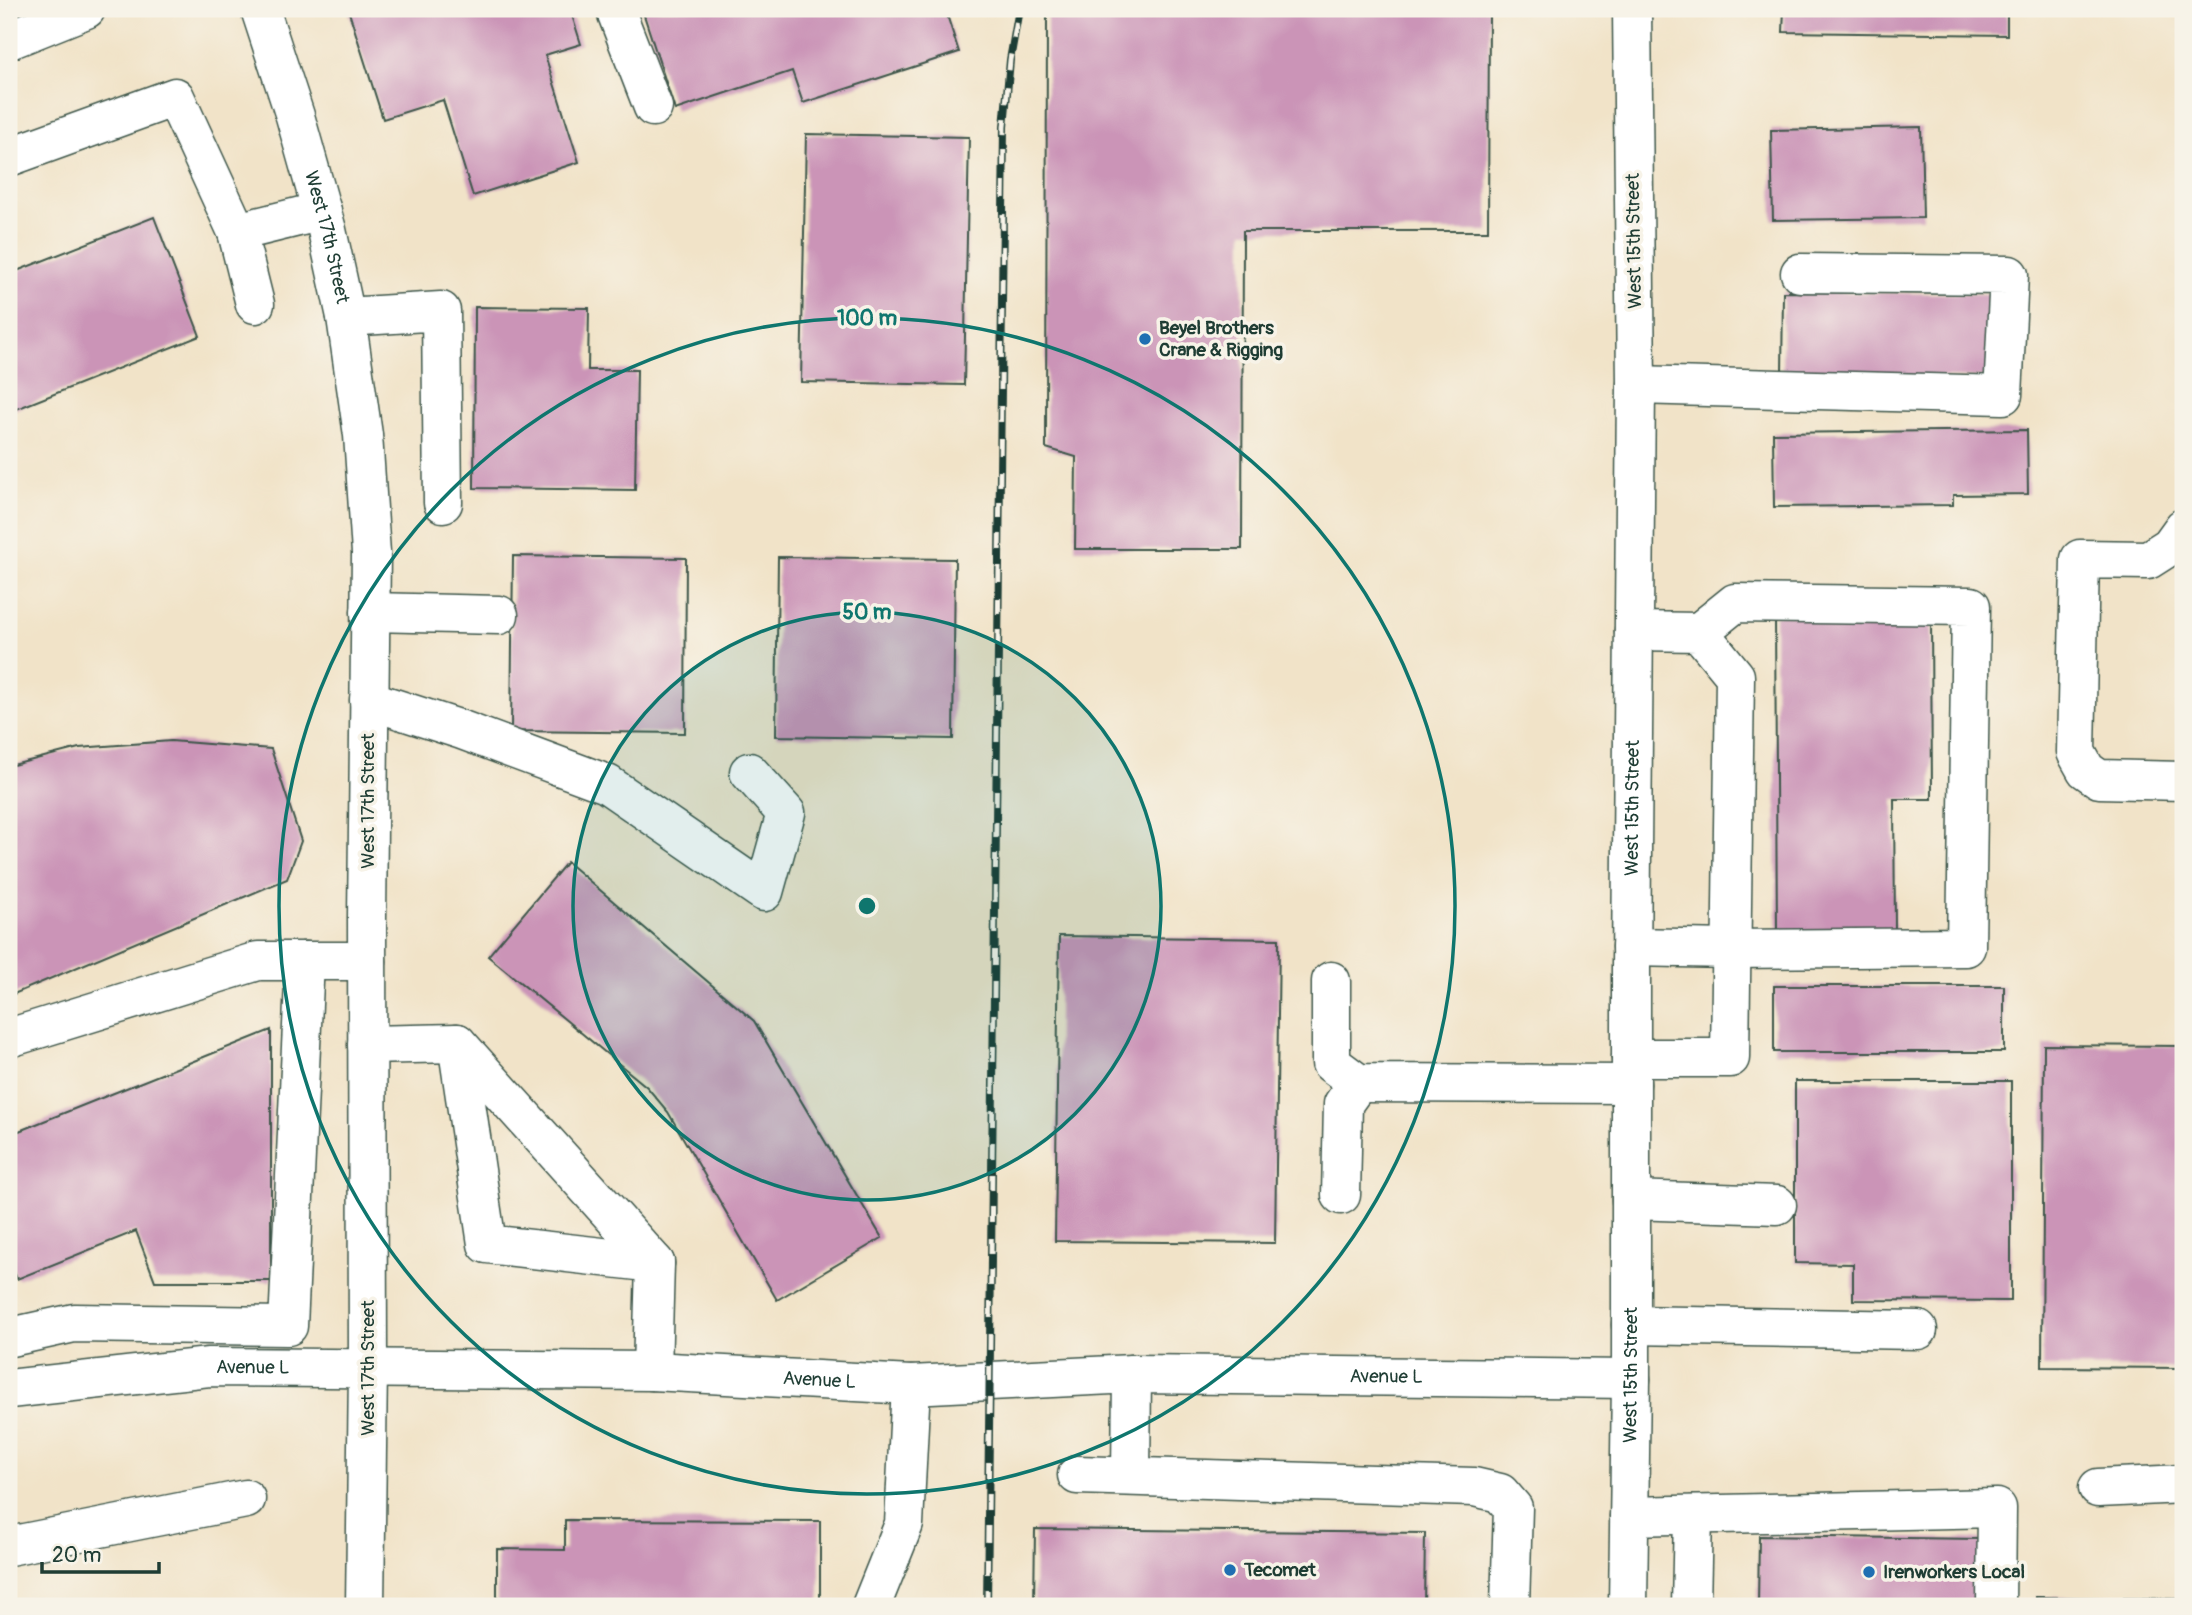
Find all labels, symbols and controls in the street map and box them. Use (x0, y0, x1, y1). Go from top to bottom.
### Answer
street label: West 17th Street (299, 168, 355, 306)
street label: West 15th Street (1621, 173, 1647, 309)
text: 100 m (837, 305, 897, 332)
place label: Beyel Brothers Crane & Rigging (1159, 316, 1283, 362)
marker: Beyel Brothers Crane & Rigging (1137, 331, 1153, 347)
text: 50 m (843, 599, 892, 626)
street label: West 17th Street (356, 733, 380, 869)
street label: West 15th Street (1620, 740, 1645, 876)
centre of rings (855, 894, 879, 918)
street label: West 17th Street (356, 1300, 380, 1436)
street label: West 15th Street (1618, 1307, 1643, 1443)
street label: Avenue L (216, 1355, 290, 1380)
street label: Avenue L (1349, 1364, 1423, 1389)
street label: Avenue L (782, 1366, 857, 1394)
scale bar (42, 1531, 159, 1575)
text: 20 m (52, 1542, 101, 1569)
place label: Tecomet (1243, 1558, 1317, 1582)
place label: Irenworkers Local (1883, 1560, 2025, 1584)
marker: Tecomet (1222, 1562, 1238, 1578)
marker: Irenworkers Local (1861, 1564, 1877, 1580)

